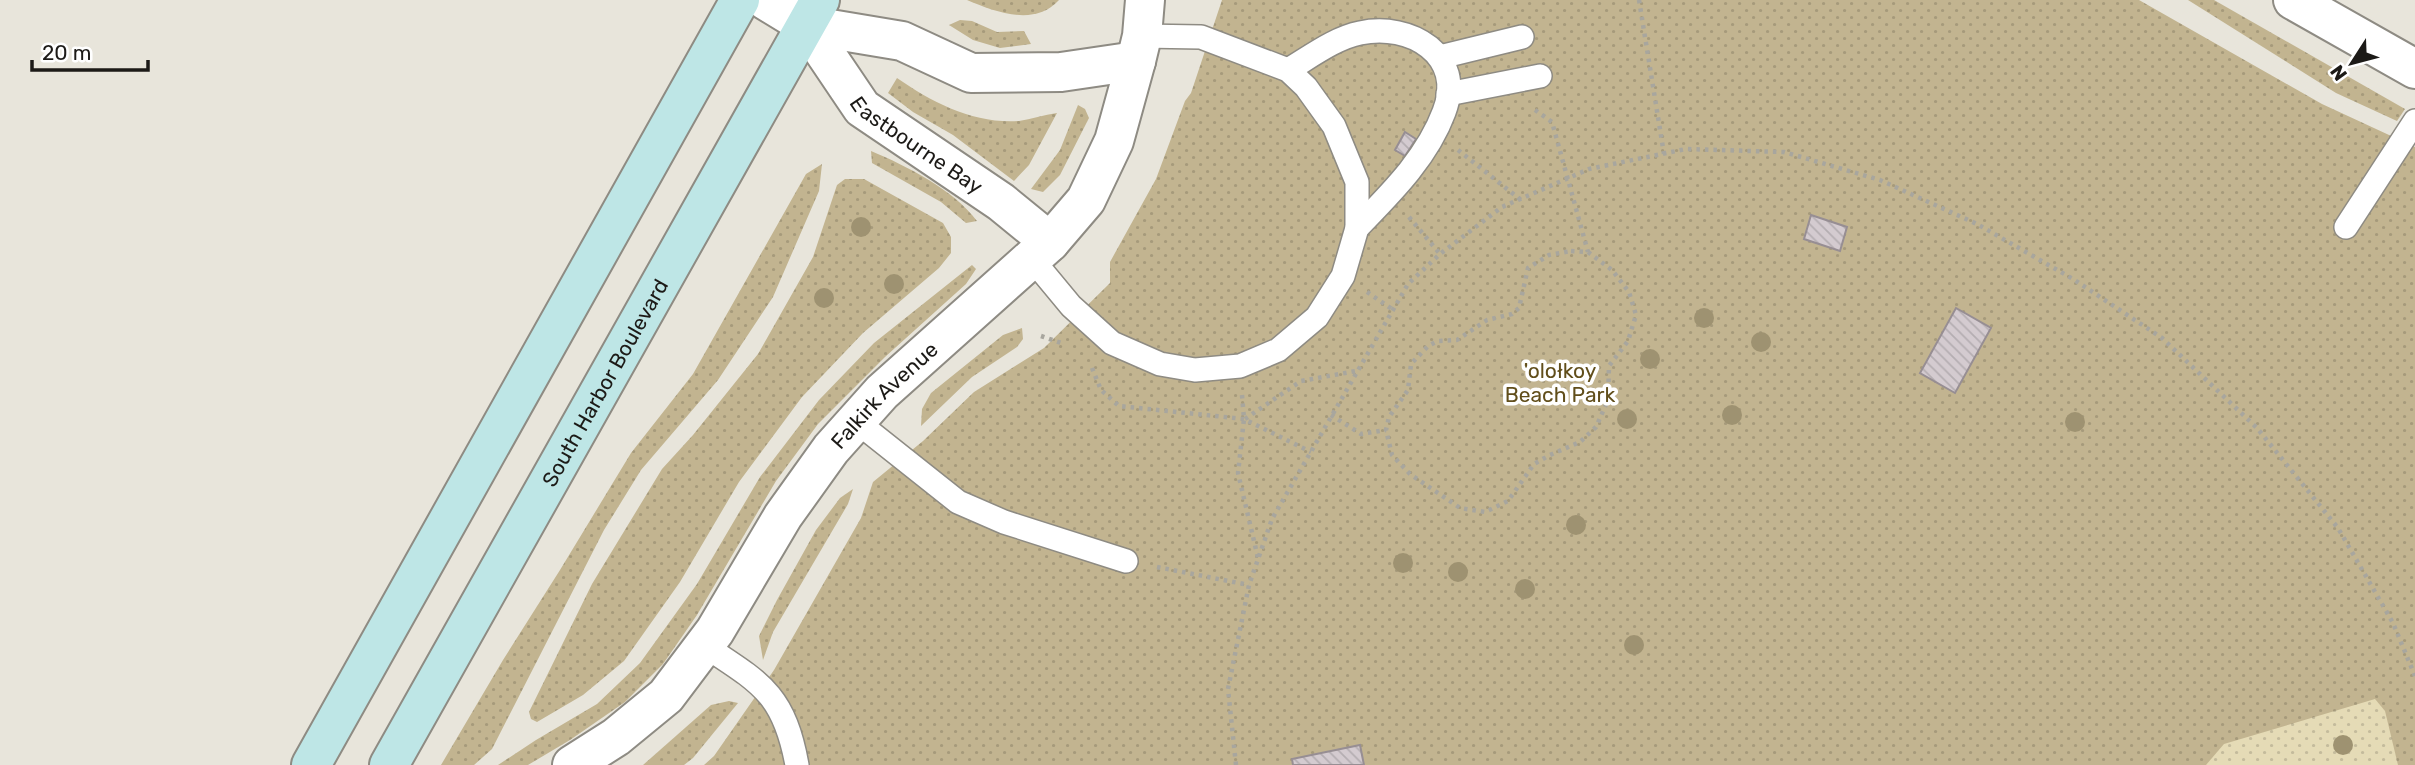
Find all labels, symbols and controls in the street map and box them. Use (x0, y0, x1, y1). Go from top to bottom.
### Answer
scale bar (32, 28, 147, 72)
north arrow (2317, 28, 2387, 98)
text: 20 m (42, 40, 91, 65)
text: N (2325, 60, 2352, 85)
street label: Eastbourne Bay (845, 91, 988, 199)
street label: South Harbor Boulevard (536, 274, 673, 491)
street label: Falkirk Avenue (825, 336, 942, 453)
park label: 'olołkoy Beach Park (1505, 358, 1615, 407)

